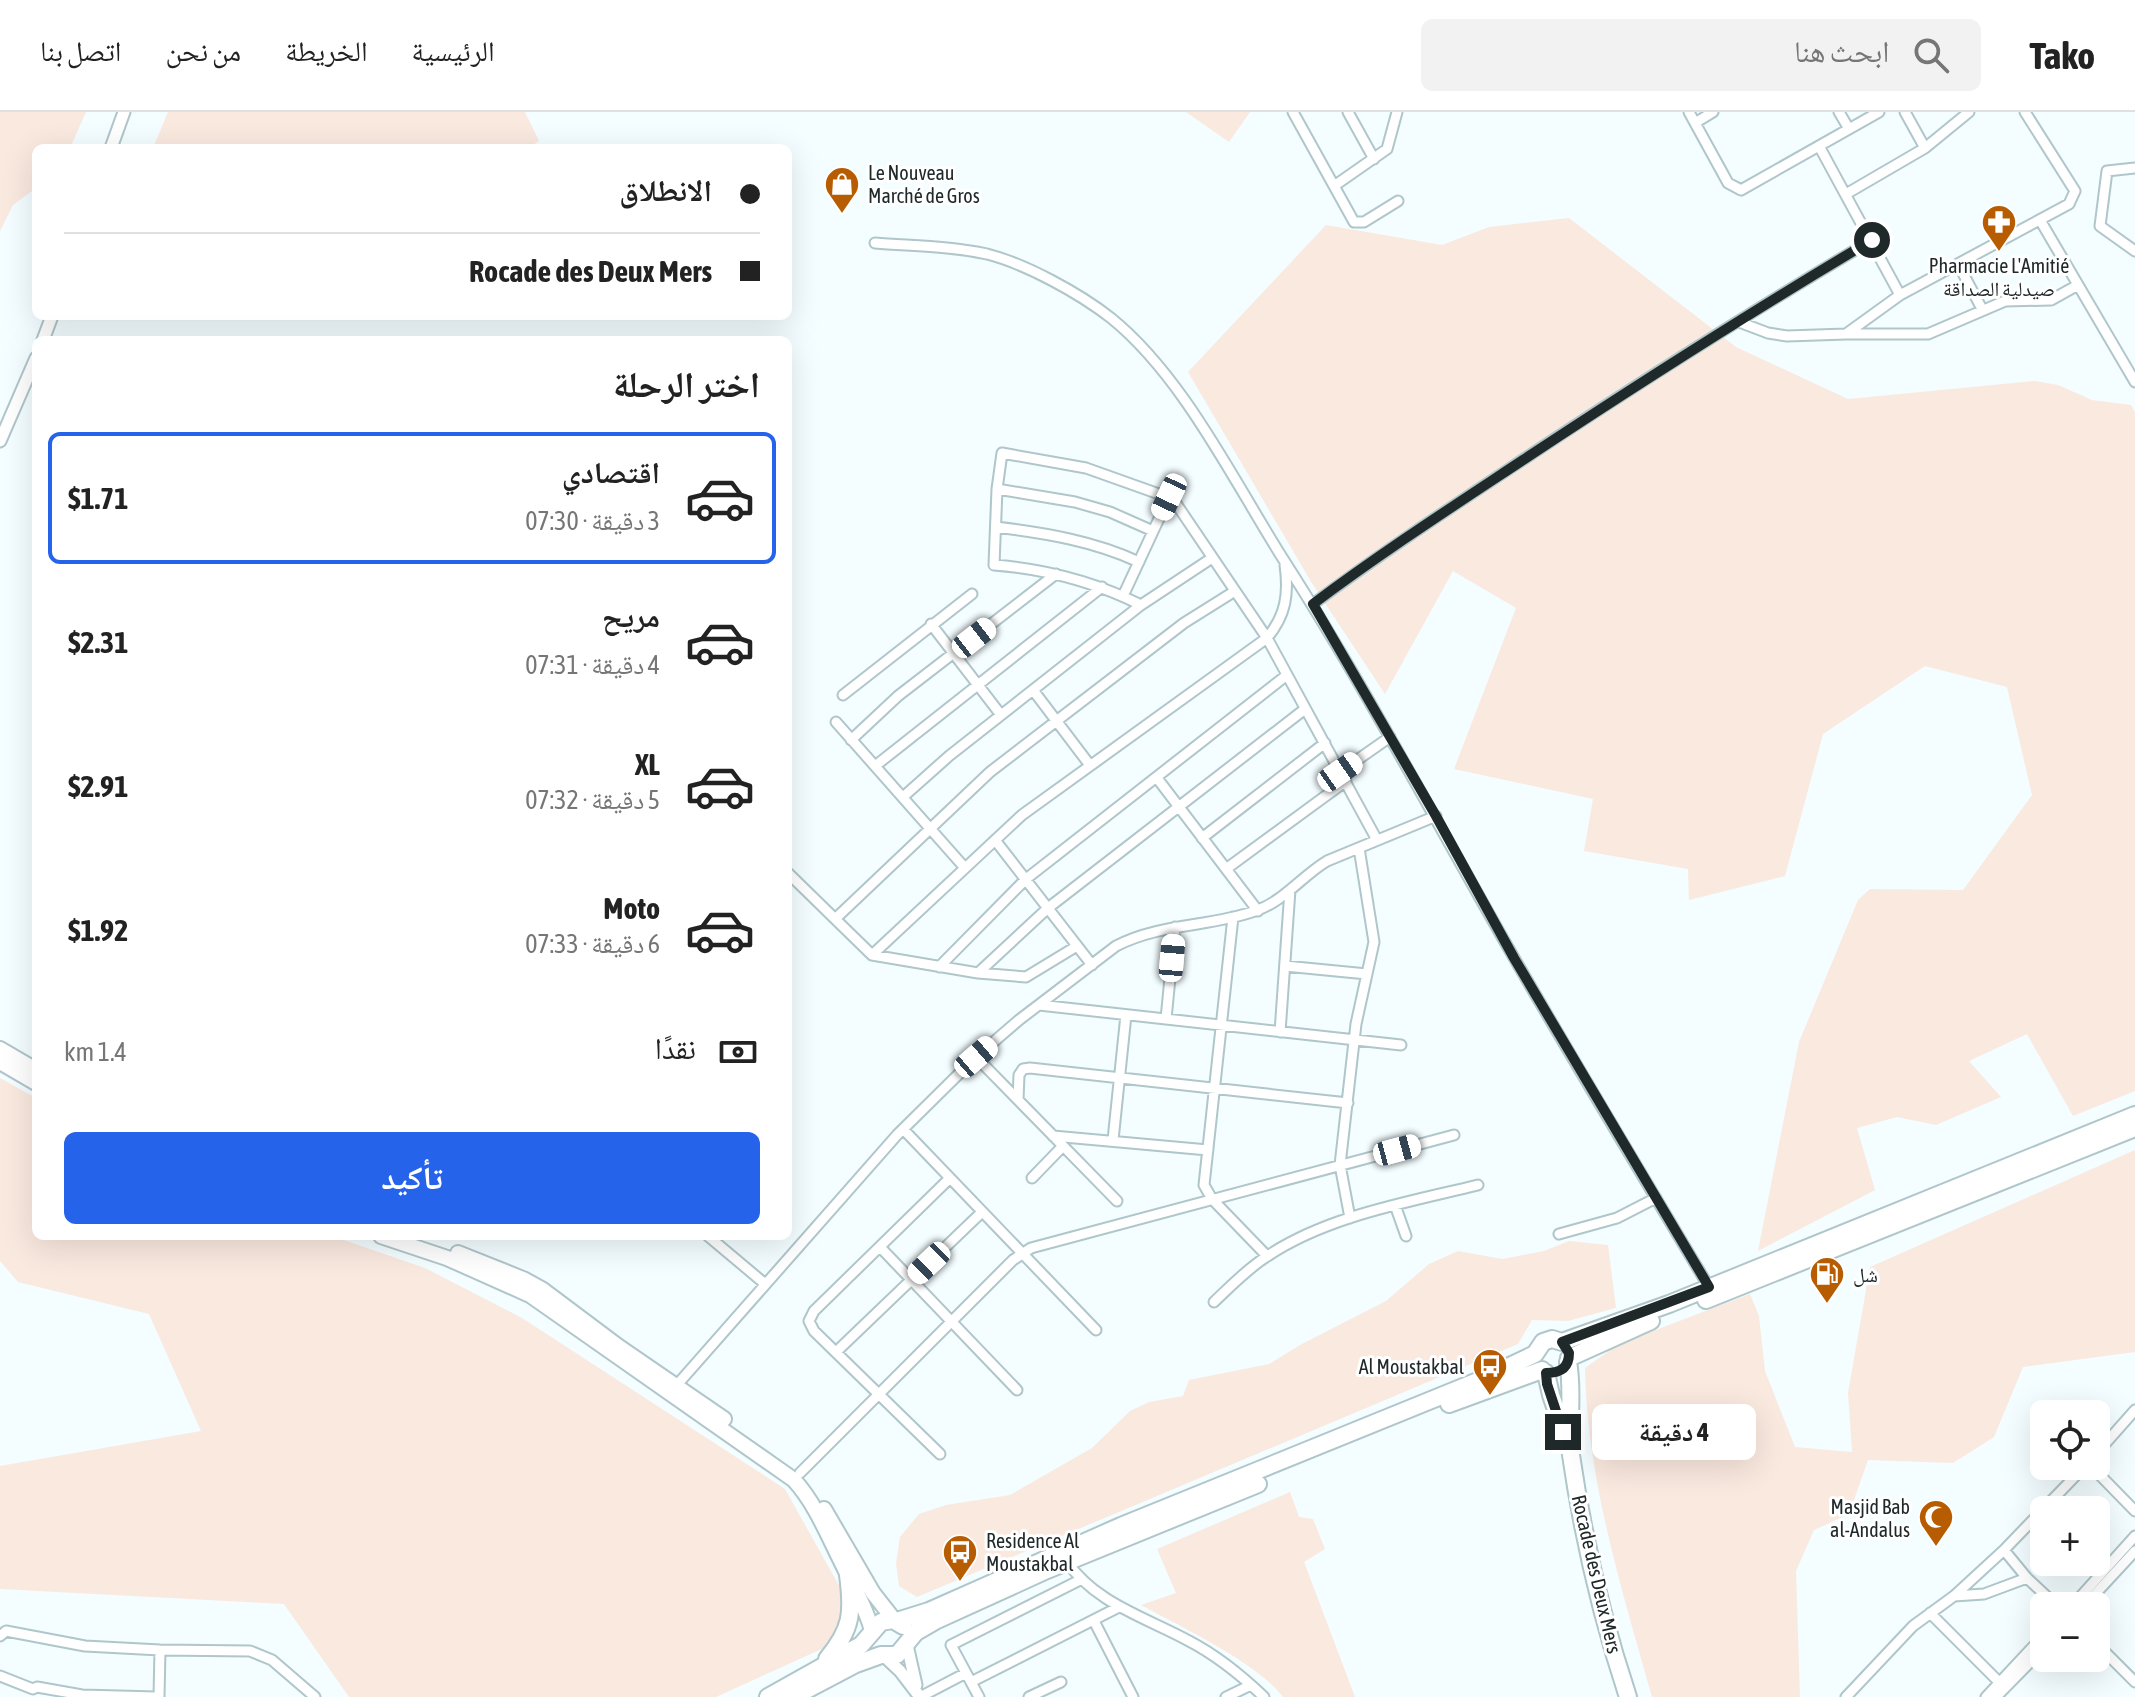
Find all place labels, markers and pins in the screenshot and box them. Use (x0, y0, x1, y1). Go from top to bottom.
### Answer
place label: Le Nouveau Marché de Gros (868, 161, 980, 207)
shop icon: Le Nouveau Marché de Gros (823, 165, 861, 215)
pharmacy icon: Pharmacie L'Amitié صيدلية الصداقة (1980, 203, 2018, 253)
place label: Pharmacie L'Amitié صيدلية الصداقة (1929, 254, 2069, 300)
fuel station icon: شل (1808, 1255, 1846, 1305)
place label: شل (1853, 1263, 1878, 1287)
bus stop icon: Al Moustakbal (1471, 1347, 1509, 1397)
place label: Al Moustakbal (1359, 1355, 1465, 1378)
place label: Masjid Bab al-Andalus (1830, 1495, 1910, 1541)
mosque icon: Masjid Bab al-Andalus (1917, 1498, 1955, 1548)
place label: Residence Al Moustakbal (986, 1529, 1080, 1575)
bus stop icon: Residence Al Moustakbal (941, 1533, 979, 1583)

